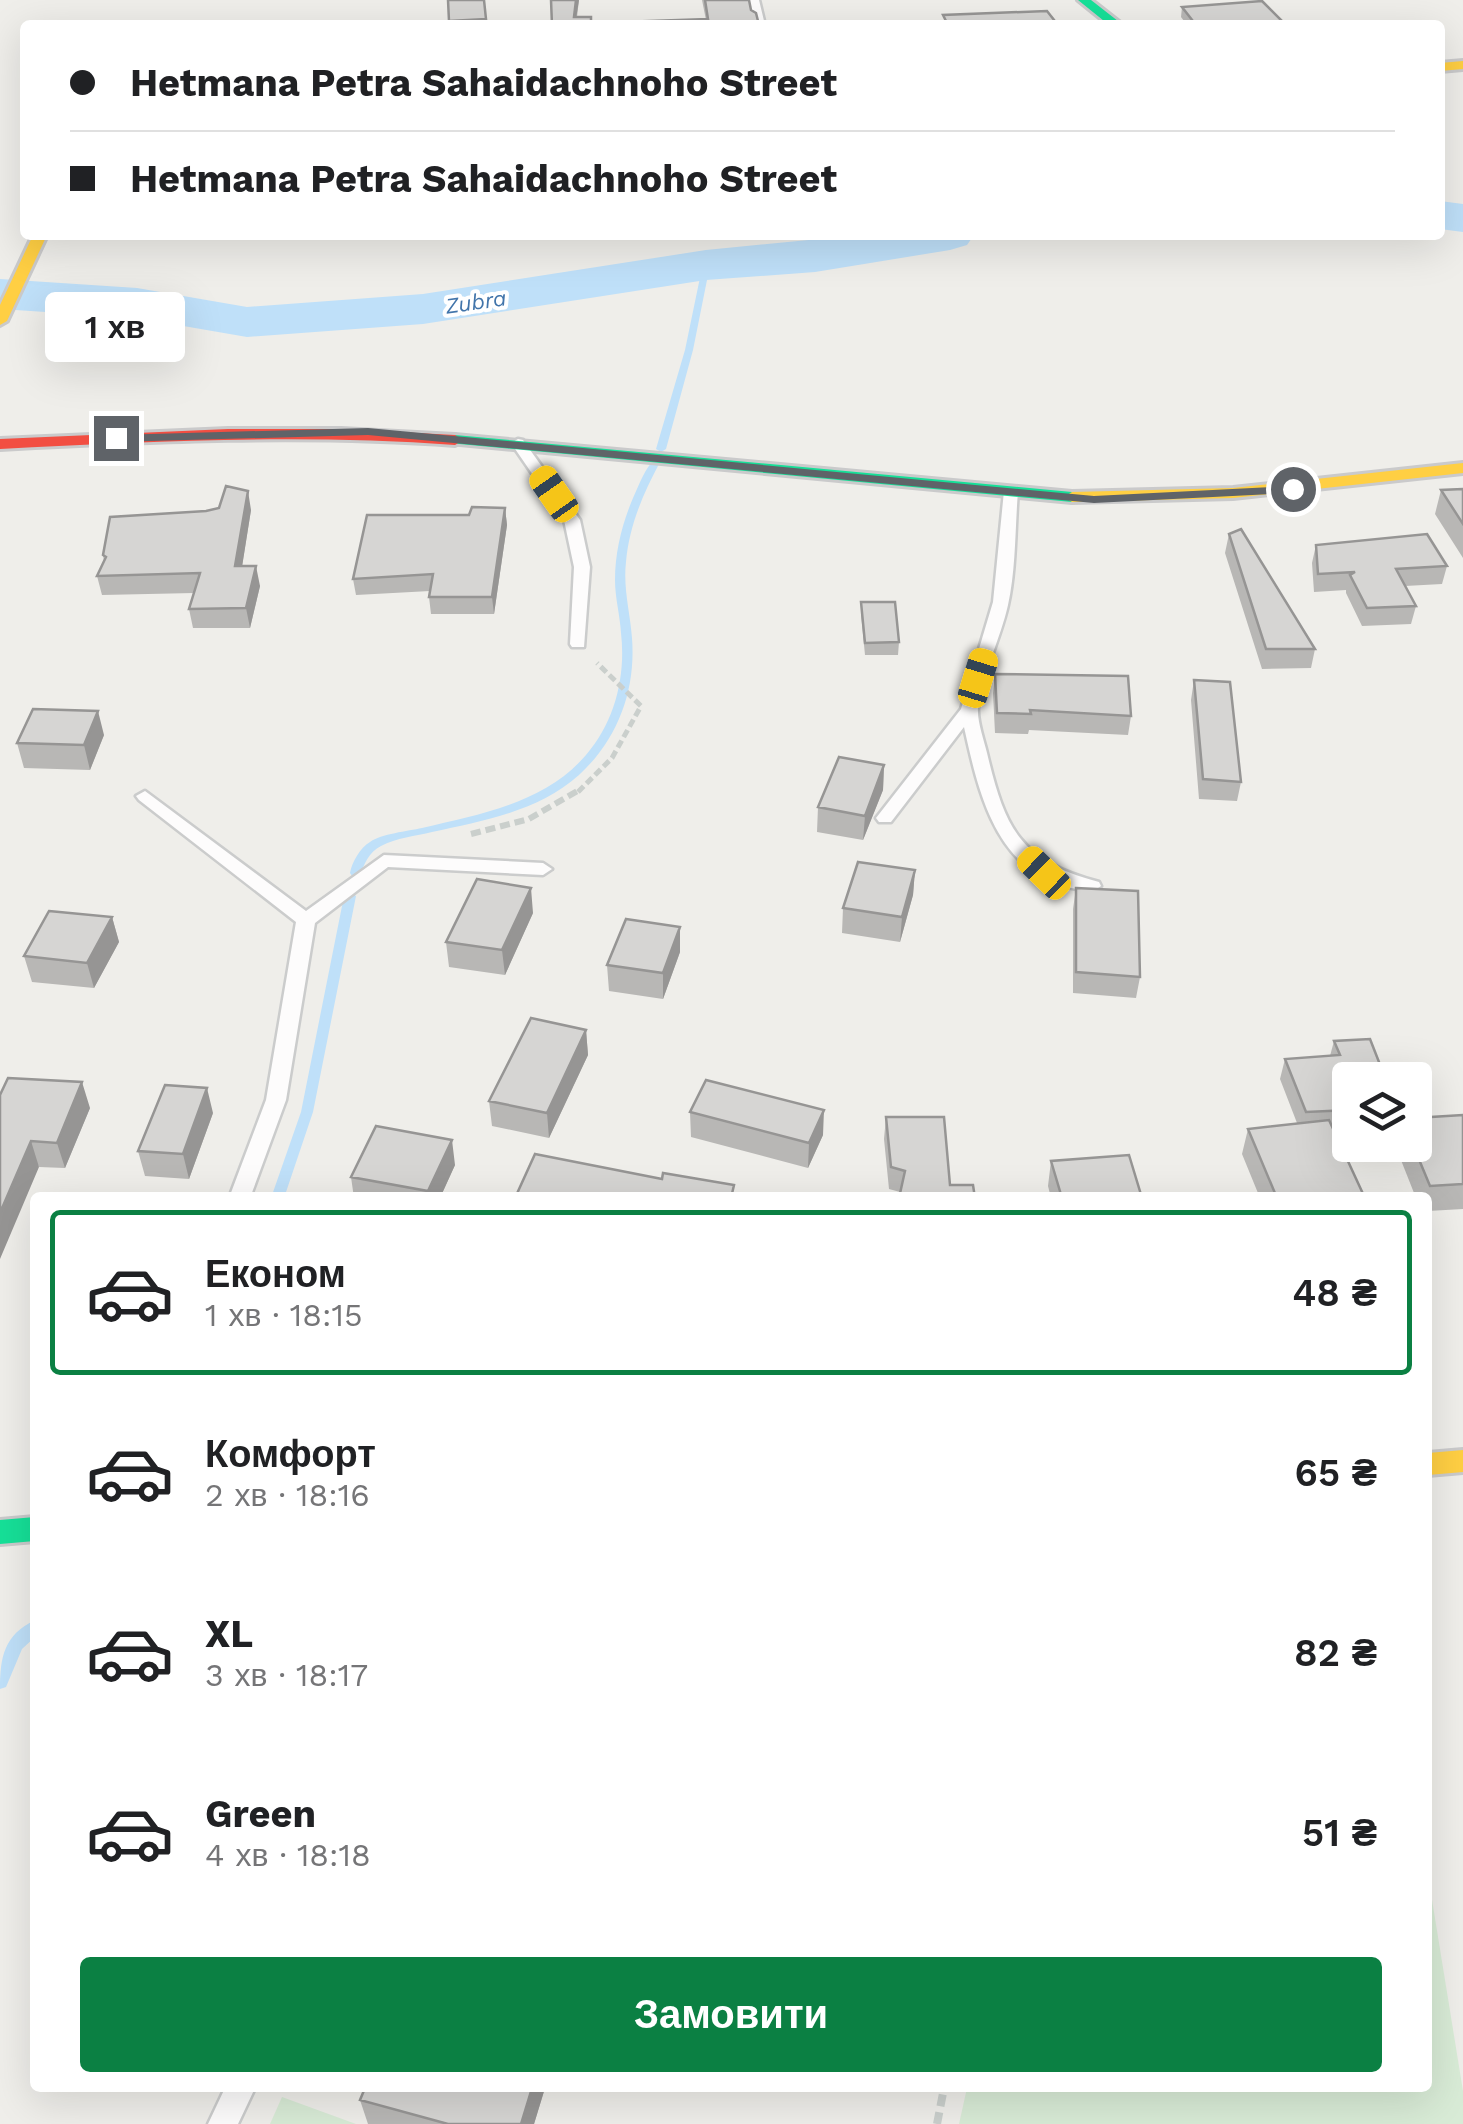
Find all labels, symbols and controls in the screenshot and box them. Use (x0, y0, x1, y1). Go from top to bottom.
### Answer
text: Hetmana Petra Sahaidachnoho Street (130, 61, 837, 105)
text: Hetmana Petra Sahaidachnoho Street (130, 157, 837, 201)
water label: Zubra (443, 285, 508, 319)
callout: 1 хв (46, 293, 186, 363)
text: 1 хв (85, 308, 145, 346)
route end (94, 416, 139, 461)
car (525, 461, 583, 527)
route start (1271, 467, 1316, 512)
car (955, 645, 1001, 711)
car (1012, 841, 1076, 905)
map controls (1332, 1062, 1432, 1162)
button: layers (1332, 1062, 1432, 1162)
icon: car (85, 1248, 175, 1338)
text: Економ (205, 1252, 346, 1296)
text: 48 ₴ (1292, 1271, 1377, 1315)
text: 1 хв · 18:15 (205, 1296, 363, 1334)
icon: car (85, 1428, 175, 1518)
text: Комфорт (205, 1432, 376, 1476)
text: 65 ₴ (1295, 1451, 1377, 1495)
text: 2 хв · 18:16 (205, 1476, 370, 1514)
icon: car (85, 1608, 175, 1698)
text: XL (205, 1612, 253, 1656)
text: 82 ₴ (1294, 1631, 1377, 1675)
text: 3 хв · 18:17 (205, 1656, 368, 1694)
icon: car (85, 1788, 175, 1878)
text: Green (205, 1792, 316, 1836)
text: 51 ₴ (1302, 1811, 1377, 1855)
text: 4 хв · 18:18 (205, 1836, 371, 1874)
button: Замовити (80, 1957, 1382, 2072)

